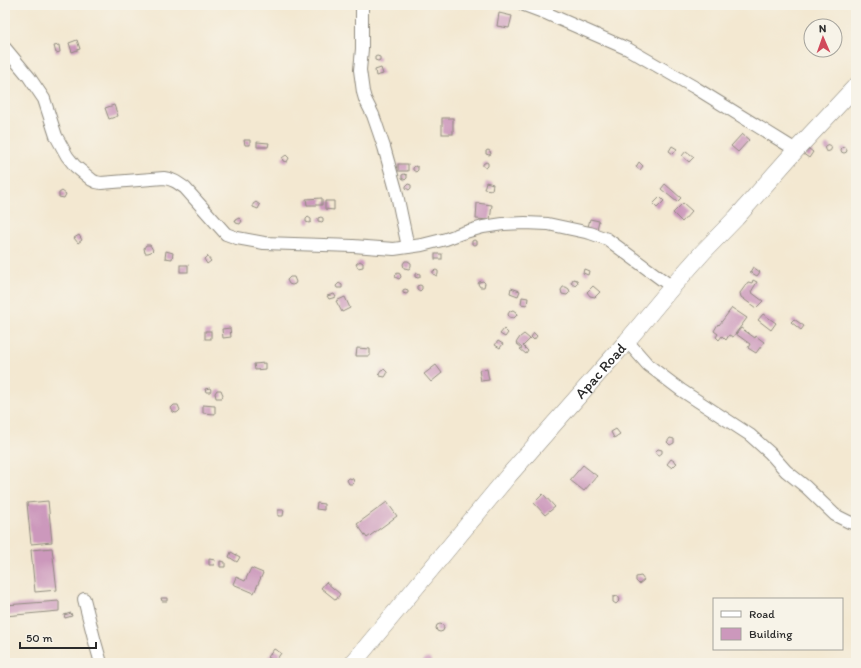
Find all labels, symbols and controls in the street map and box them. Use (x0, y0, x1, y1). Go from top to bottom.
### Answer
north arrow (803, 18, 843, 58)
text: N (819, 22, 827, 35)
street label: Apac Road (571, 339, 630, 402)
legend (713, 598, 843, 650)
text: Road (749, 607, 775, 621)
scale bar (20, 624, 96, 650)
text: Building (749, 627, 793, 641)
text: 50 m (26, 631, 52, 645)

